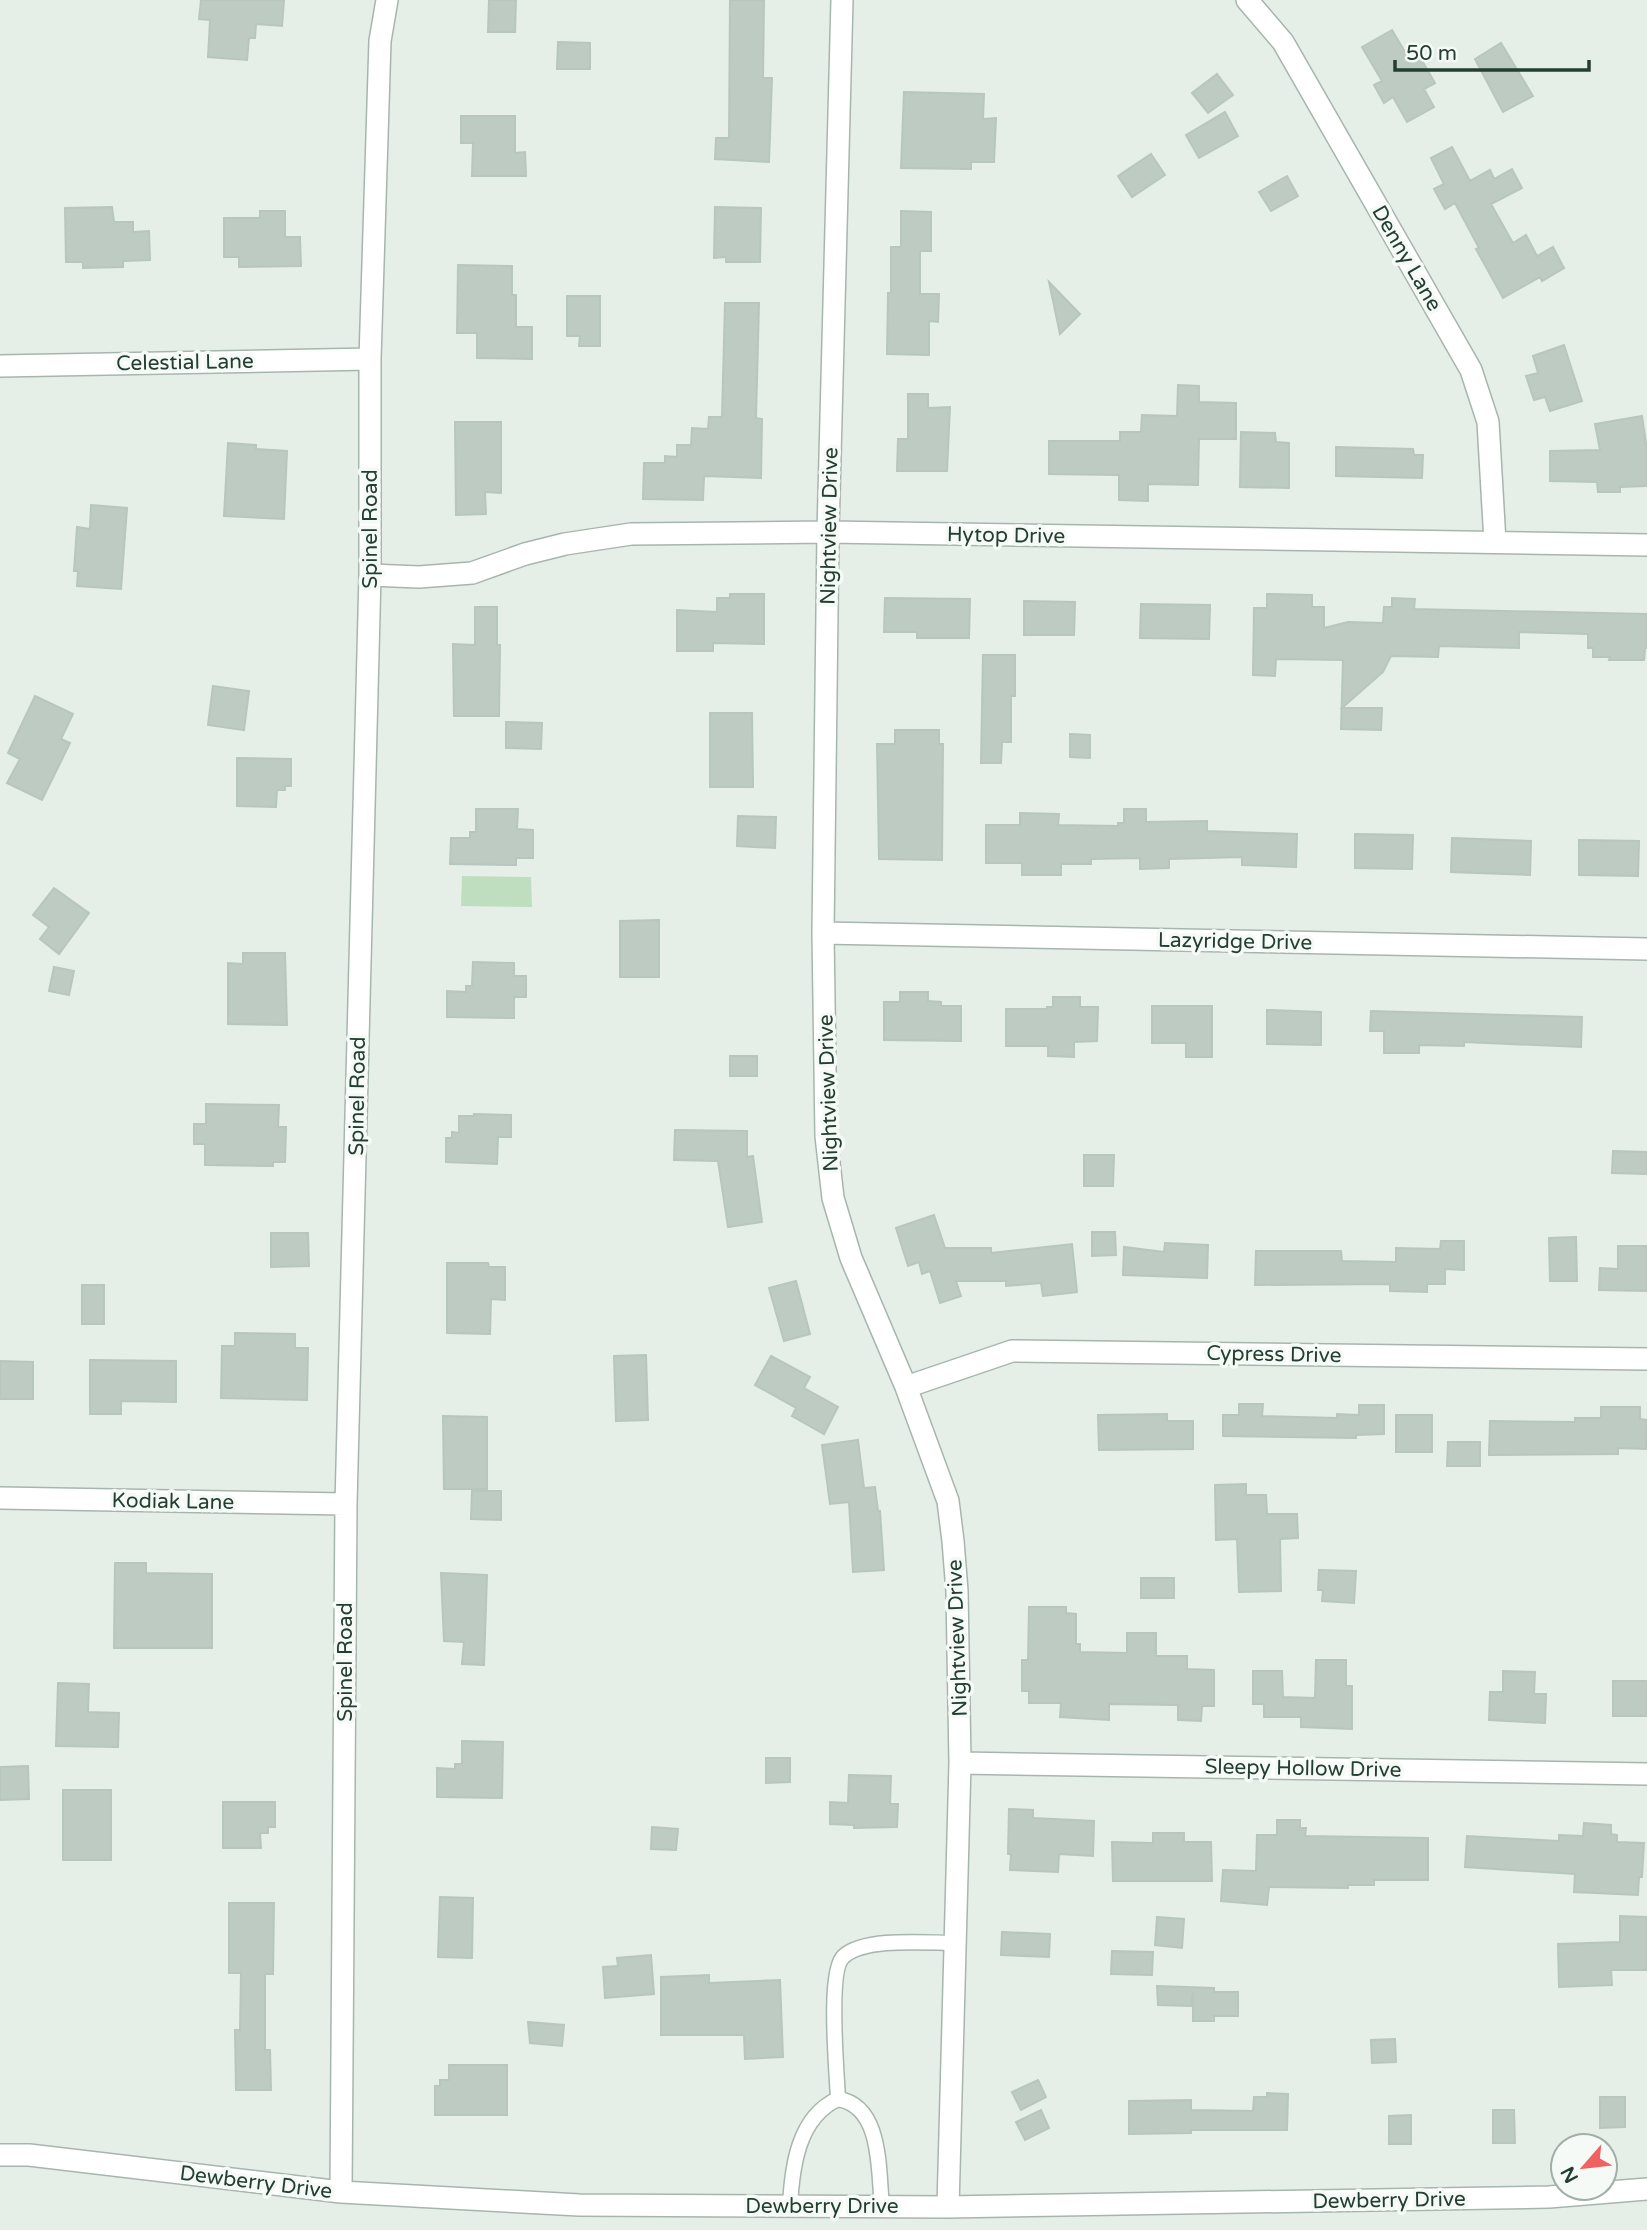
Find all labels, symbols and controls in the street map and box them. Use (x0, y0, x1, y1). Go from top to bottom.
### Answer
scale bar (1395, 28, 1589, 72)
text: 50 m (1406, 41, 1457, 66)
street label: Denny Lane (1366, 201, 1447, 316)
street label: Celestial Lane (116, 349, 254, 376)
street label: Nightview Drive (816, 447, 843, 605)
street label: Spinel Road (358, 469, 383, 589)
street label: Hytop Drive (947, 522, 1066, 549)
street label: Lazyridge Drive (1158, 928, 1313, 955)
street label: Nightview Drive (813, 1014, 844, 1172)
street label: Spinel Road (344, 1036, 371, 1156)
street label: Cypress Drive (1206, 1341, 1342, 1368)
street label: Kodiak Lane (111, 1488, 235, 1515)
street label: Nightview Drive (942, 1559, 973, 1717)
street label: Spinel Road (333, 1602, 358, 1722)
street label: Sleepy Hollow Drive (1204, 1754, 1402, 1783)
north arrow (1549, 2132, 1619, 2202)
street label: Dewberry Drive (178, 2161, 334, 2204)
text: N (1557, 2163, 1583, 2186)
street label: Dewberry Drive (1312, 2187, 1466, 2214)
street label: Dewberry Drive (745, 2194, 899, 2219)

